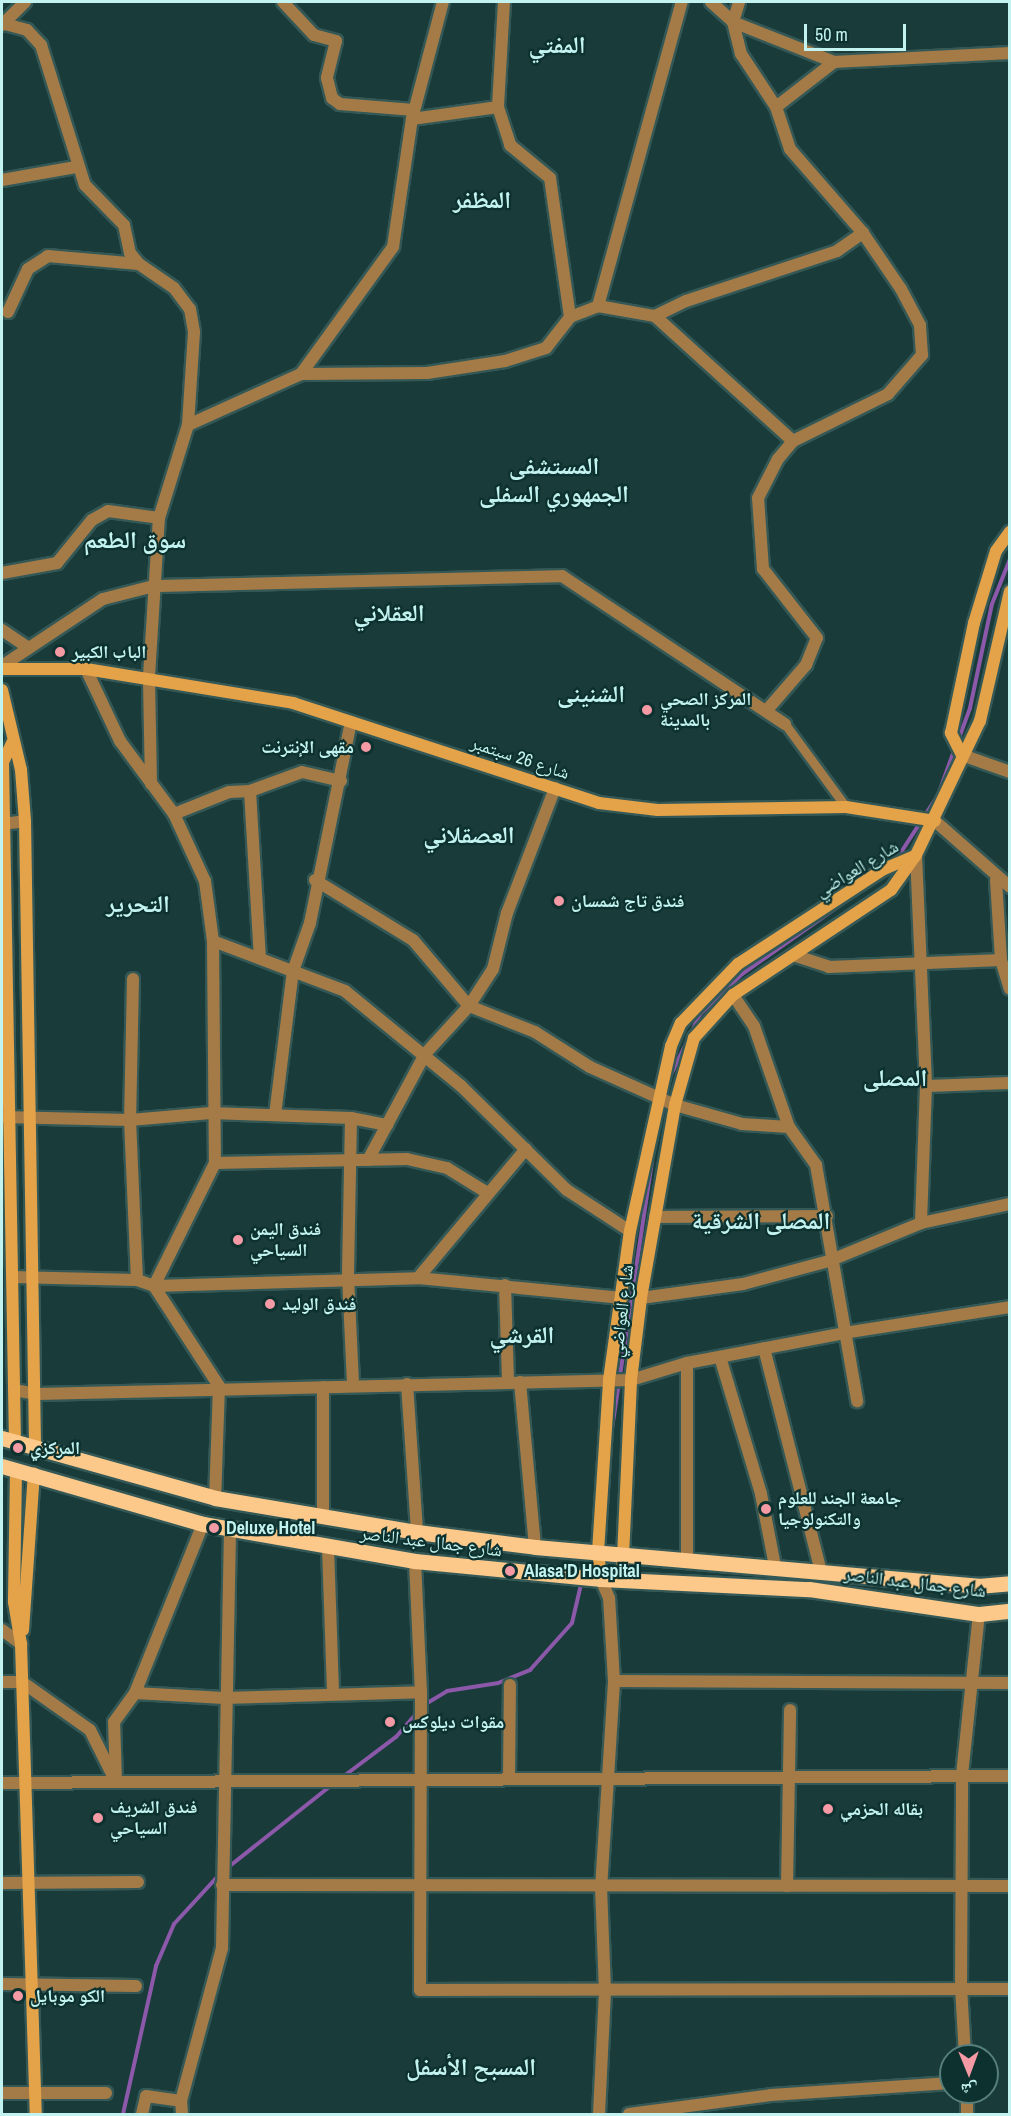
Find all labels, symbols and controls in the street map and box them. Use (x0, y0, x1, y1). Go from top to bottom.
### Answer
scale bar (807, 12, 909, 50)
text: 50 m (815, 22, 848, 47)
district label: المفتي (528, 31, 586, 59)
district label: المظفر (453, 186, 511, 214)
district label: المستشفى الجمهوري السفلى (479, 452, 629, 508)
district label: سوق الطعم (84, 526, 186, 554)
district label: العقلاني (354, 599, 424, 627)
place label: الباب الكبير (72, 641, 146, 663)
marker: الباب الكبير (53, 645, 67, 659)
district label: الشنينى (557, 680, 625, 708)
place label: المركز الصحي بالمدينة (660, 689, 751, 732)
marker: المركز الصحي بالمدينة (638, 701, 656, 719)
street label: شارع 26 سبتمبر (468, 732, 572, 784)
place label: مقهى الإنترنت (261, 736, 354, 758)
marker: مقهى الإنترنت (359, 740, 373, 754)
district label: العصقلاني (423, 821, 515, 849)
street label: شارع العواضي (812, 836, 902, 902)
district label: التحرير (106, 890, 170, 918)
place label: فندق تاج شمسان (571, 890, 684, 912)
marker: فندق تاج شمسان (552, 894, 566, 908)
district label: المصلى (863, 1064, 927, 1092)
district label: المصلى الشرقية (692, 1207, 830, 1235)
place label: فندق اليمن السياحي (250, 1219, 321, 1262)
marker: فندق اليمن السياحي (231, 1233, 245, 1247)
street label: شارع العواضي (606, 1263, 638, 1359)
place label: فندق الوليد (282, 1293, 356, 1315)
marker: فندق الوليد (263, 1297, 277, 1311)
district label: القرشي (490, 1321, 554, 1349)
place label: المركزي (30, 1437, 80, 1459)
marker: المركزي (11, 1441, 25, 1455)
place label: جامعة الجند للعلوم والتكنولوجيا (778, 1488, 901, 1530)
marker: جامعة الجند للعلوم والتكنولوجيا (759, 1502, 773, 1516)
place label: Deluxe Hotel (226, 1517, 315, 1539)
marker: Deluxe Hotel (207, 1521, 221, 1535)
street label: شارع جمال عبد الناصر (359, 1523, 503, 1561)
place label: Alasa'D Hospital (524, 1560, 640, 1582)
marker: Alasa'D Hospital (501, 1562, 519, 1580)
street label: شارع جمال عبد الناصر (843, 1564, 987, 1602)
place label: مقوات ديلوكس (402, 1711, 504, 1733)
marker: مقوات ديلوكس (383, 1715, 397, 1729)
place label: فندق الشريف السياحي (110, 1797, 197, 1840)
place label: بقاله الحزمي (840, 1798, 923, 1820)
marker: بقاله الحزمي (821, 1802, 835, 1816)
marker: فندق الشريف السياحي (91, 1811, 105, 1825)
place label: الكو موبايل (30, 1985, 105, 2007)
marker: الكو موبايل (11, 1989, 25, 2003)
north arrow (939, 2044, 999, 2104)
district label: المسبح الأسفل (406, 2053, 536, 2081)
text: ش (961, 2079, 978, 2101)

